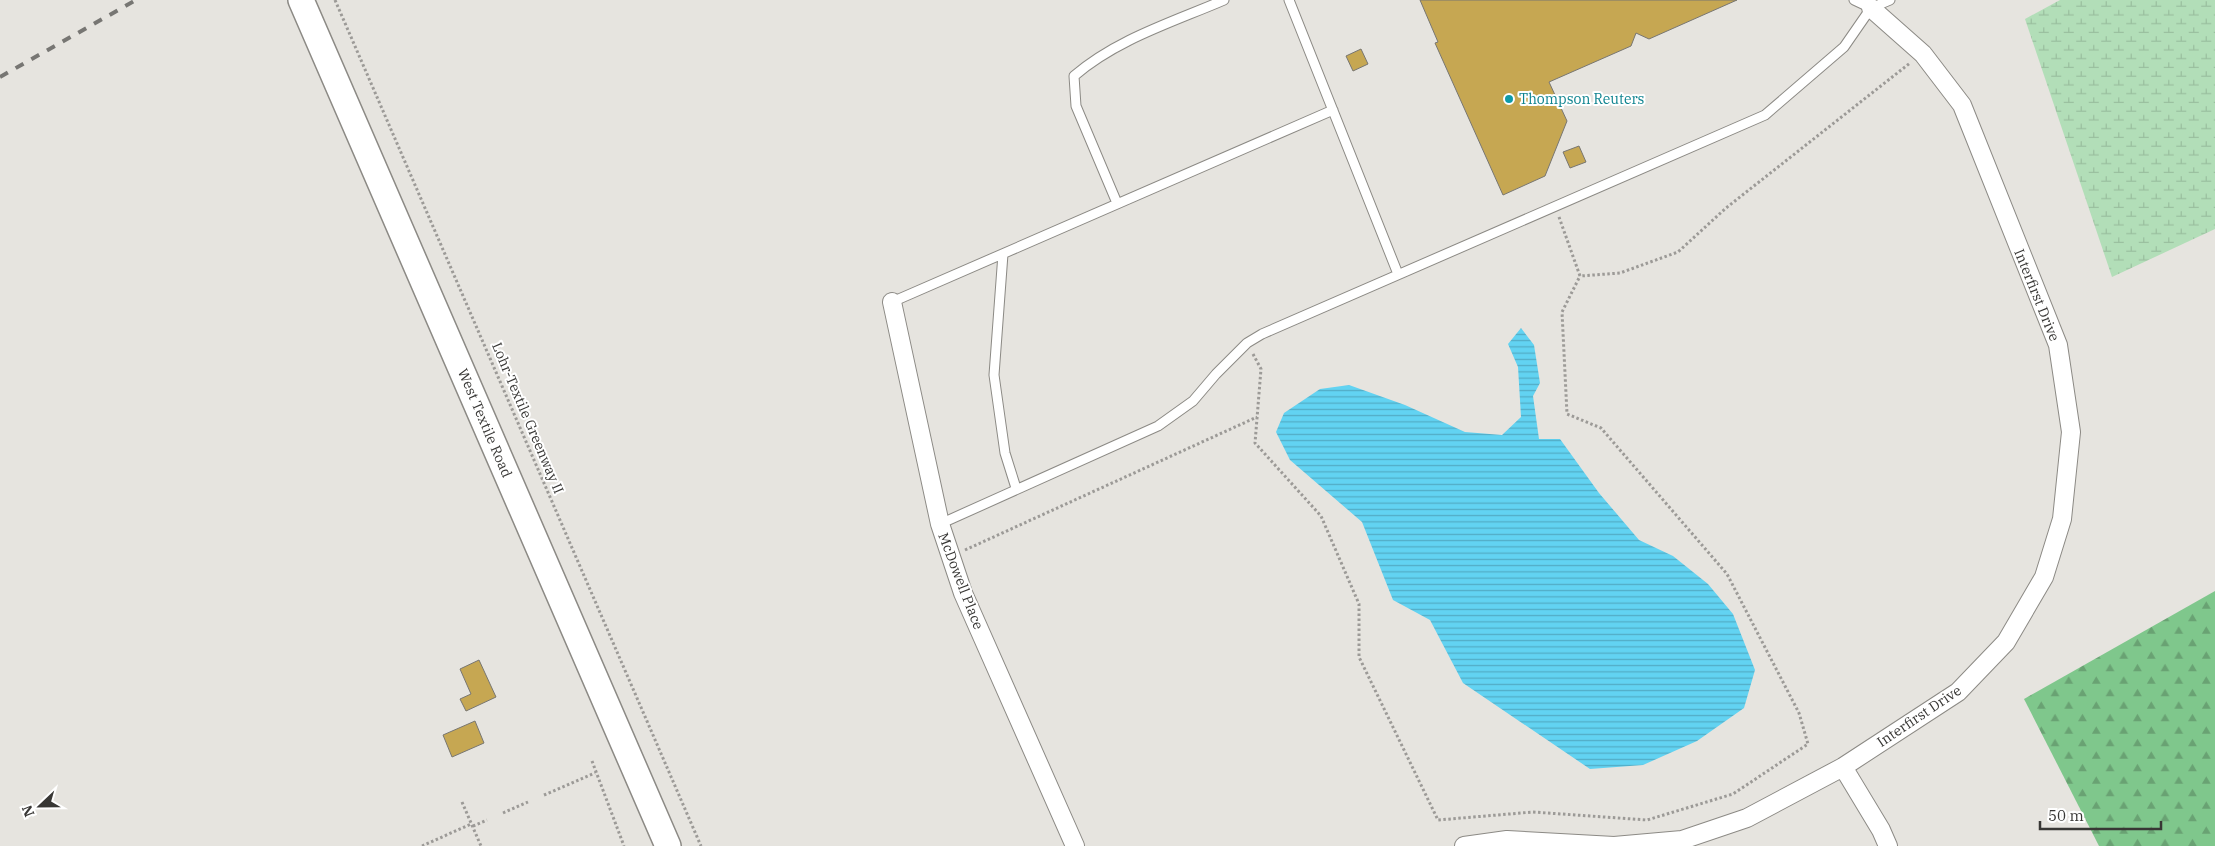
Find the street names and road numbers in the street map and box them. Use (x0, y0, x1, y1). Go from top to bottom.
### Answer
street label: Interfirst Drive (2010, 246, 2064, 344)
street label: Lohr-Textile Greenway II (488, 340, 568, 497)
street label: West Textile Road (454, 366, 516, 481)
street label: McDowell Place (934, 530, 988, 632)
street label: Interfirst Drive (1873, 681, 1965, 751)

